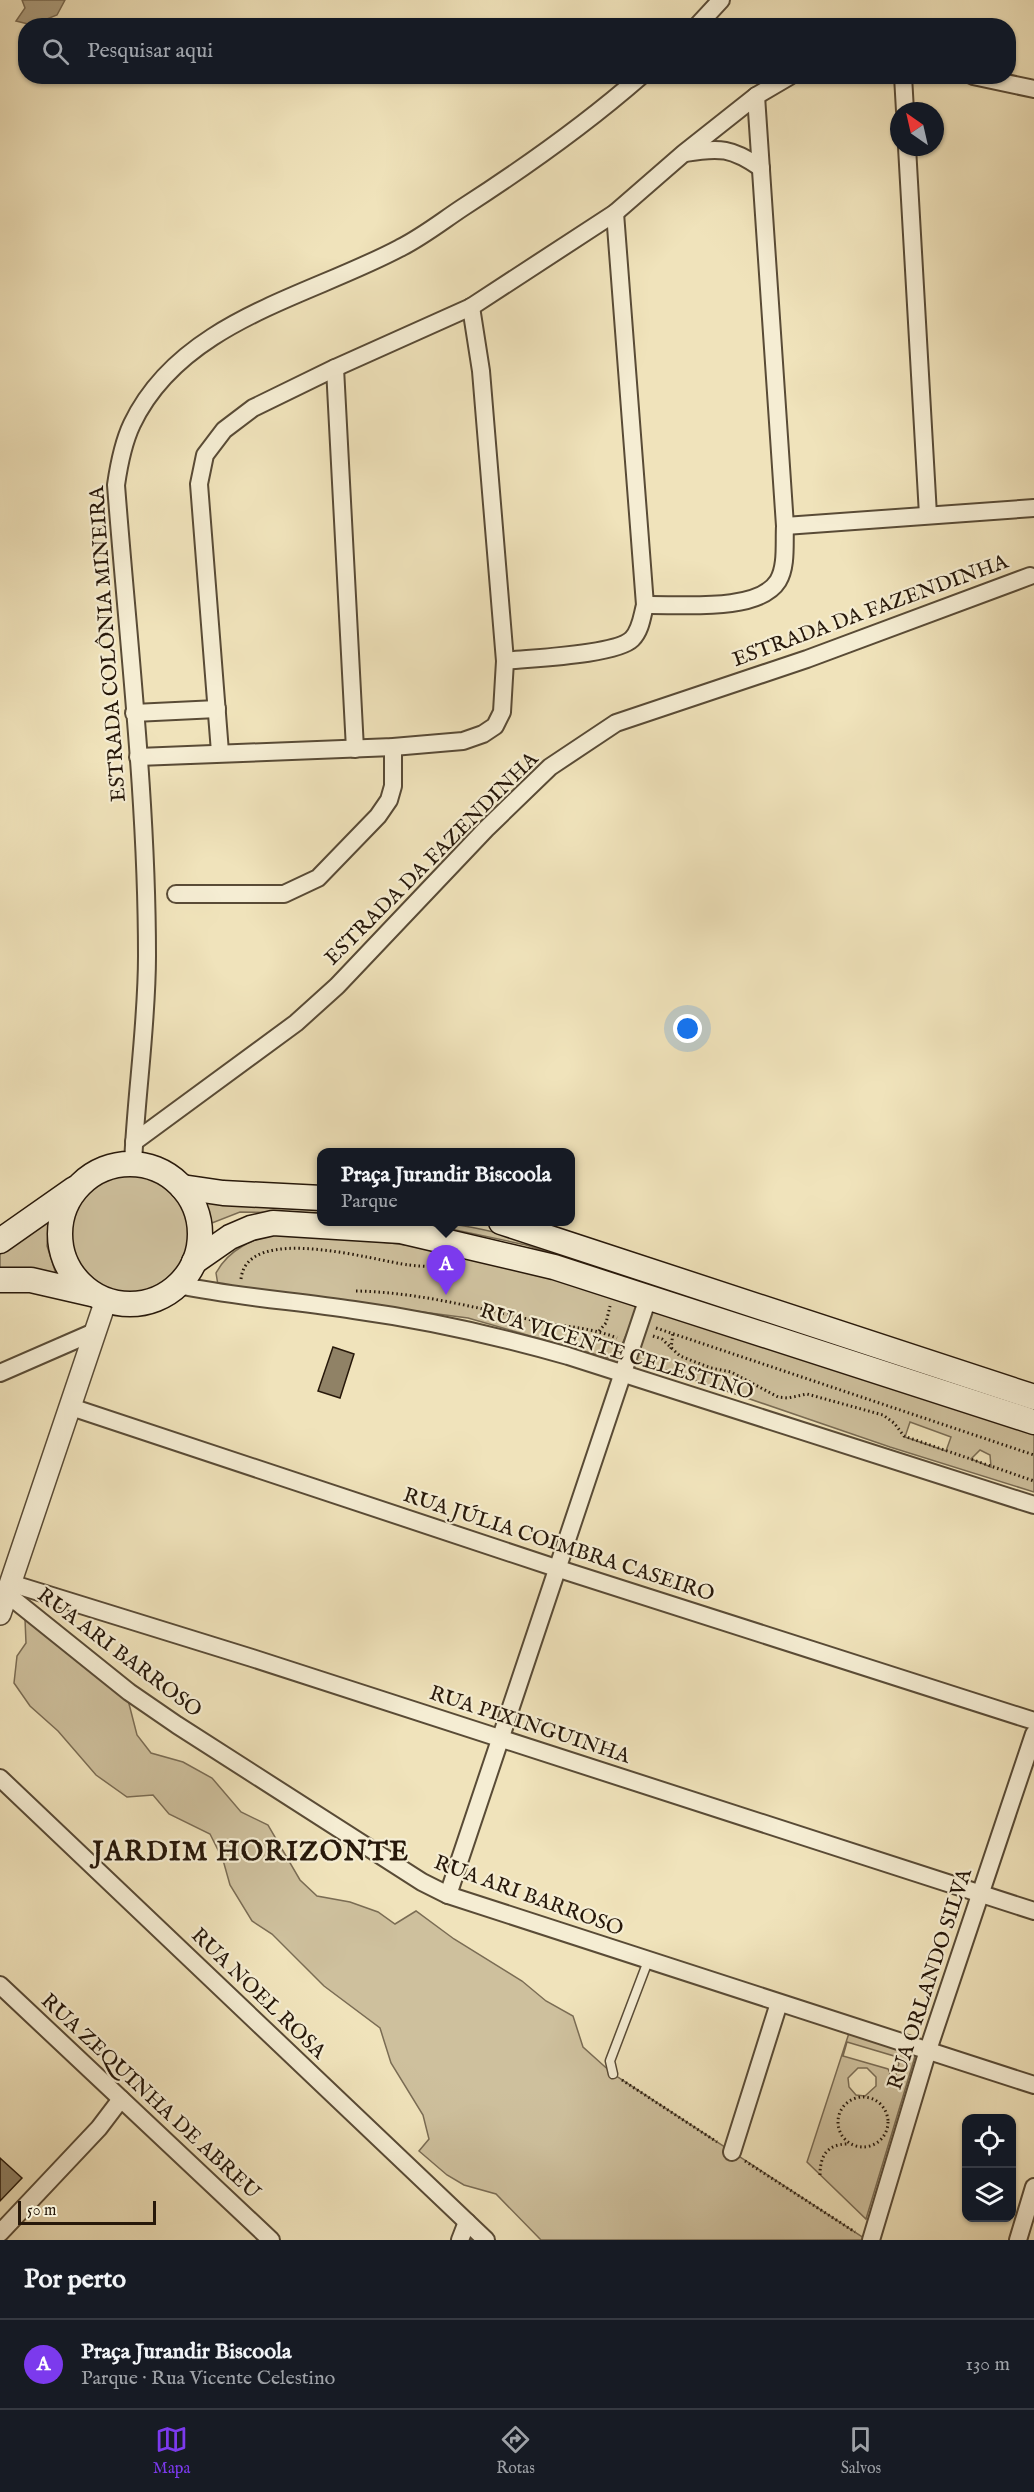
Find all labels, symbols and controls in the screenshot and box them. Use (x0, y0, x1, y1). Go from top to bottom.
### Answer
search box (18, 18, 1016, 84)
icon: search (39, 35, 72, 68)
text: Pesquisar aqui (87, 37, 213, 65)
north arrow (890, 102, 944, 156)
street label: ESTRADA COLÔNIA MINEIRA (83, 484, 133, 803)
street label: ESTRADA DA FAZENDINHA (729, 549, 1013, 674)
street label: ESTRADA DA FAZENDINHA (319, 746, 545, 972)
your location (673, 1014, 702, 1043)
popup (317, 1148, 575, 1226)
text: Praça Jurandir Biscoola (341, 1161, 551, 1189)
text: Parque (341, 1189, 398, 1214)
pin: A (426, 1246, 466, 1295)
street label: RUA VICENTE CELESTINO (476, 1298, 757, 1407)
street label: RUA JÚLIA COIMBRA CASEIRO (400, 1482, 718, 1609)
street label: RUA ARI BARROSO (31, 1582, 207, 1724)
street label: RUA PIXINGUINHA (426, 1680, 634, 1771)
district label: JARDIM HORIZONTE (90, 1836, 409, 1870)
street label: RUA ARI BARROSO (430, 1850, 627, 1943)
street label: RUA ORLANDO SILVA (882, 1865, 979, 2094)
street label: RUA NOEL ROSA (185, 1923, 332, 2066)
street label: RUA ZEQUINHA DE ABREU (35, 1988, 266, 2206)
map controls (962, 2114, 1016, 2222)
button: locate (962, 2114, 1016, 2168)
button: layers (962, 2168, 1016, 2222)
scale bar (18, 2198, 156, 2226)
text: 50 m (27, 2201, 56, 2221)
text: Por perto (24, 2263, 126, 2296)
text: Praça Jurandir Biscoola (81, 2338, 291, 2366)
text: A (37, 2352, 50, 2377)
text: 130 m (965, 2352, 1010, 2377)
text: Parque · Rua Vicente Celestino (81, 2366, 335, 2391)
tab: Mapa (153, 2423, 190, 2479)
tab: Rotas (496, 2423, 535, 2479)
tab: Salvos (841, 2423, 881, 2479)

